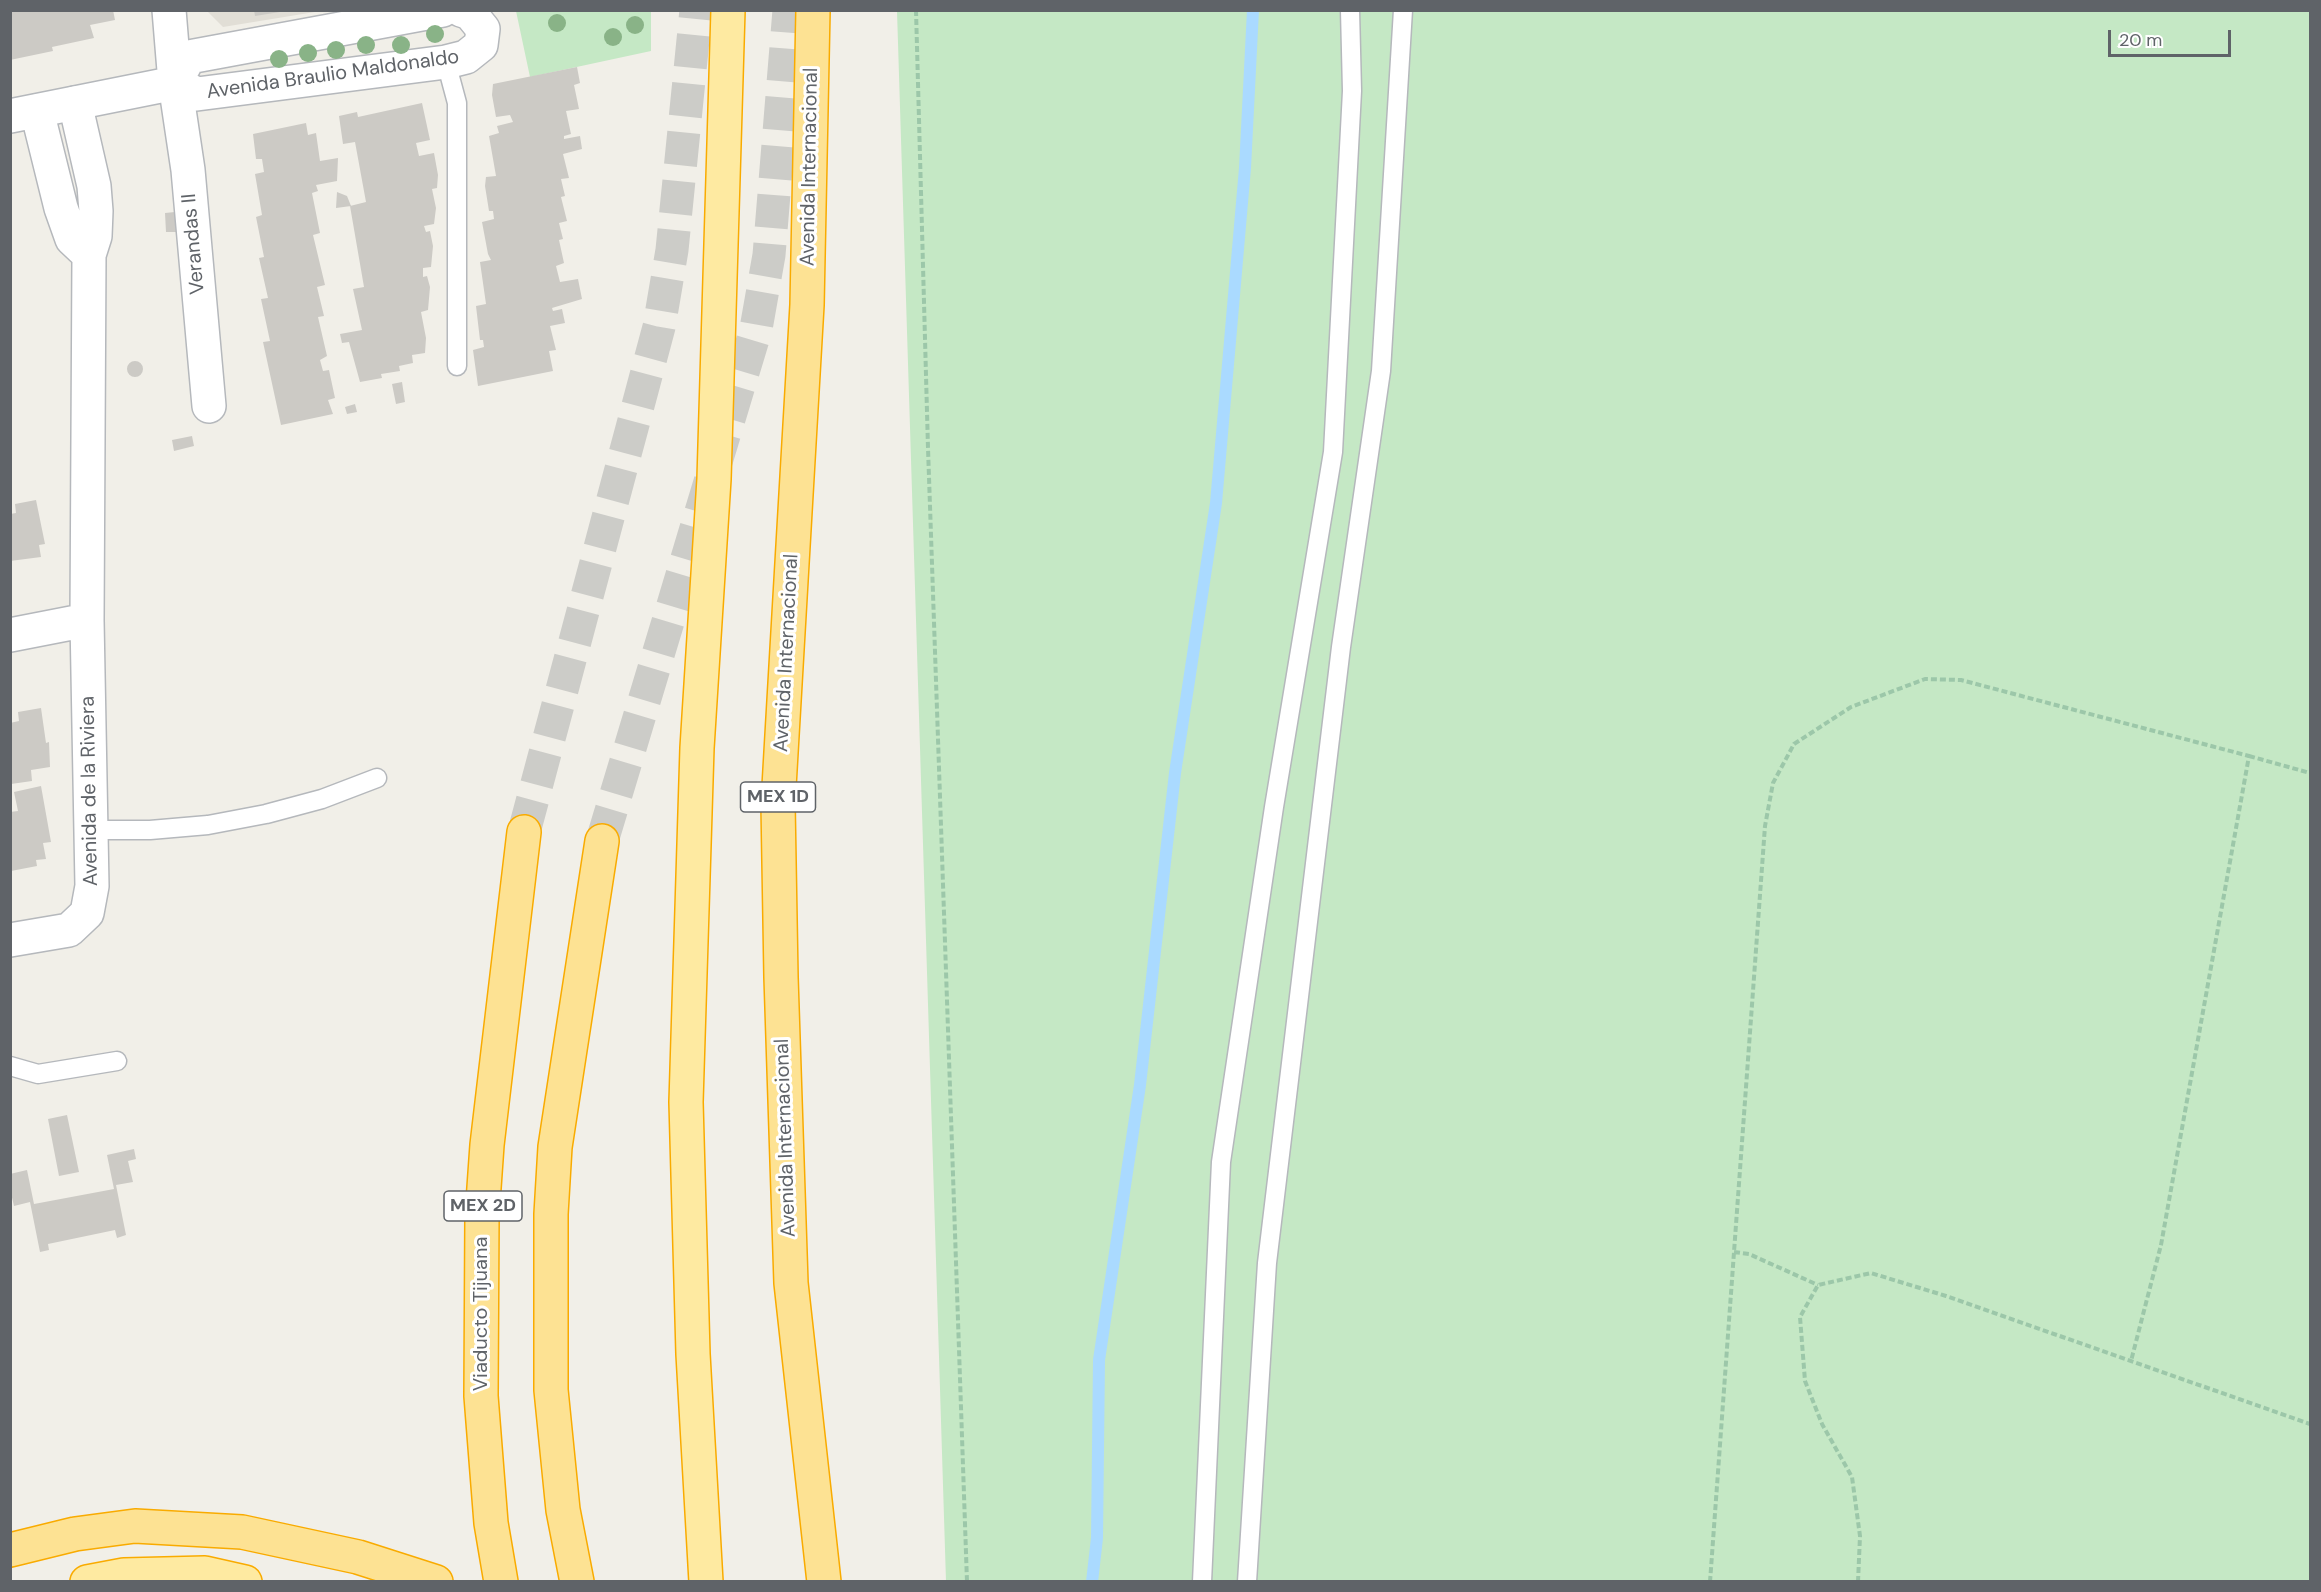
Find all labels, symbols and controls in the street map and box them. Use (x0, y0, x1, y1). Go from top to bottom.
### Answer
scale bar (2111, 18, 2234, 56)
text: 20 m (2119, 28, 2162, 52)
street label: Avenida Braulio Maldonaldo (205, 45, 461, 105)
street label: Avenida Internacional (796, 68, 824, 266)
street label: Verandas II (178, 192, 210, 296)
street label: Avenida Internacional (770, 553, 804, 753)
street label: Avenida de la Riviera (76, 696, 104, 886)
road number: MEX 1D (740, 782, 816, 812)
street label: Avenida Internacional (771, 1038, 801, 1238)
road number: MEX 2D (444, 1191, 522, 1221)
street label: Viaducto Tijuana (470, 1237, 494, 1391)

